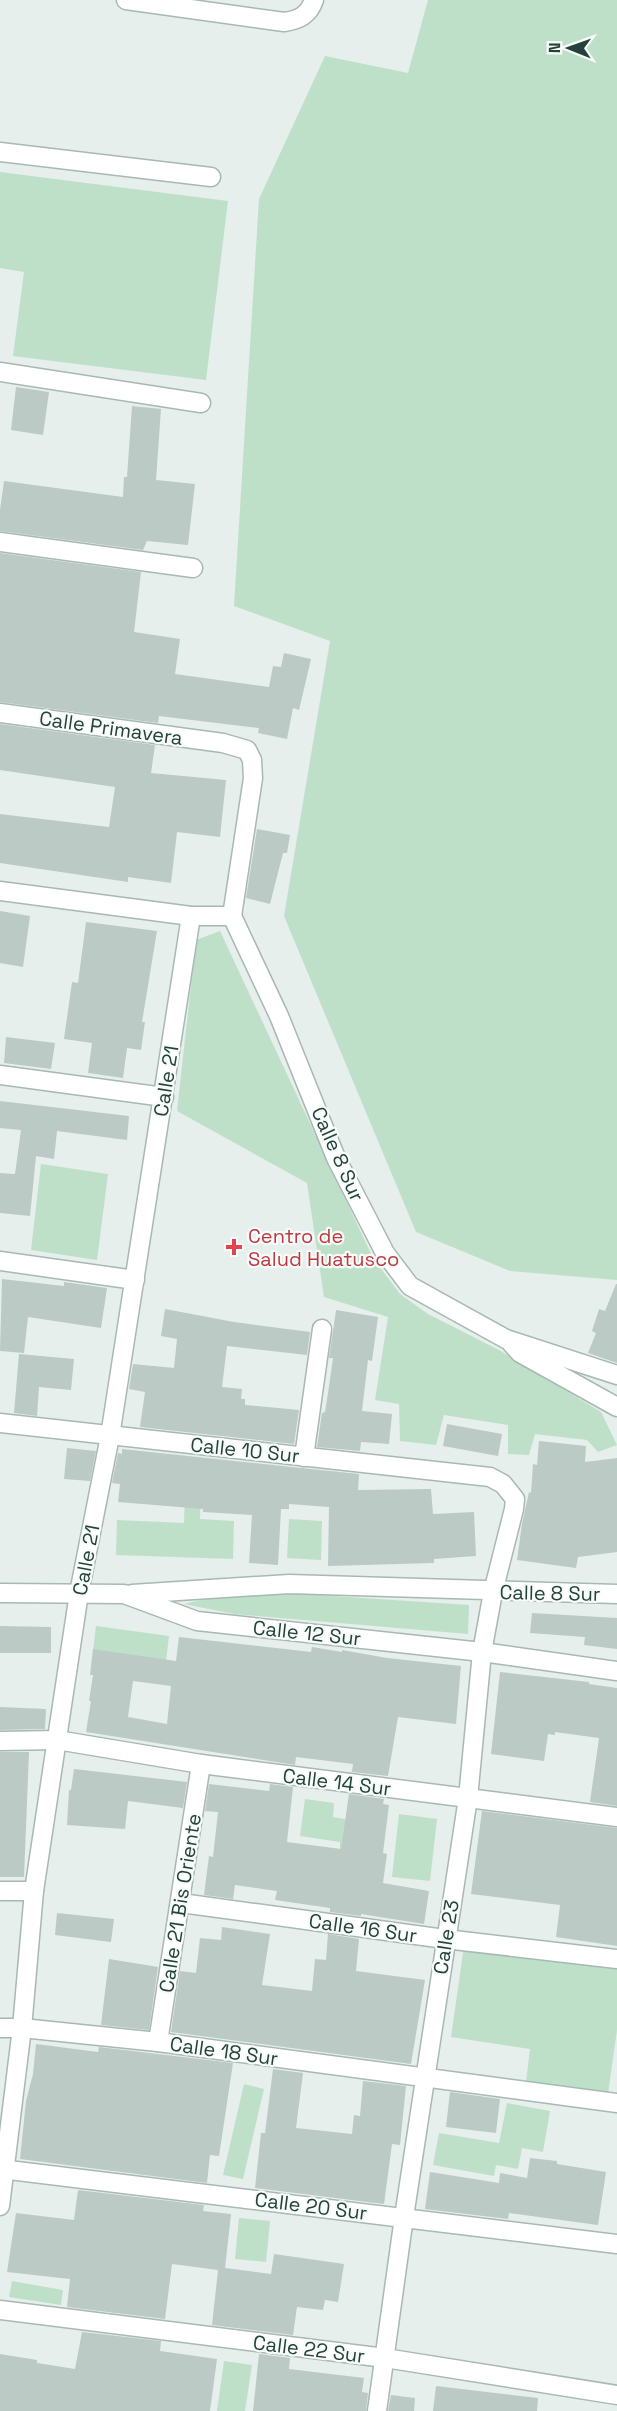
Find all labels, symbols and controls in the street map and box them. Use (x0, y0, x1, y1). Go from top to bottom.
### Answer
north arrow (539, 18, 599, 78)
text: N (544, 42, 565, 53)
street label: Calle Primavera (38, 705, 184, 751)
street label: Calle 21 (148, 1044, 184, 1118)
street label: Calle 8 Sur (306, 1103, 370, 1205)
place label: Centro de Salud Huatusco (248, 1223, 399, 1272)
marker: Centro de Salud Huatusco (225, 1238, 243, 1256)
street label: Calle 10 Sur (189, 1431, 301, 1469)
street label: Calle 21 (66, 1522, 106, 1598)
street label: Calle 8 Sur (499, 1579, 601, 1607)
street label: Calle 12 Sur (252, 1614, 362, 1652)
street label: Calle 14 Sur (281, 1762, 393, 1802)
street label: Calle 21 Bis Oriente (153, 1812, 207, 1994)
street label: Calle 23 (427, 1898, 465, 1976)
street label: Calle 16 Sur (307, 1908, 419, 1948)
street label: Calle 18 Sur (168, 2031, 280, 2071)
street label: Calle 20 Sur (253, 2186, 369, 2226)
street label: Calle 22 Sur (252, 2329, 366, 2369)

